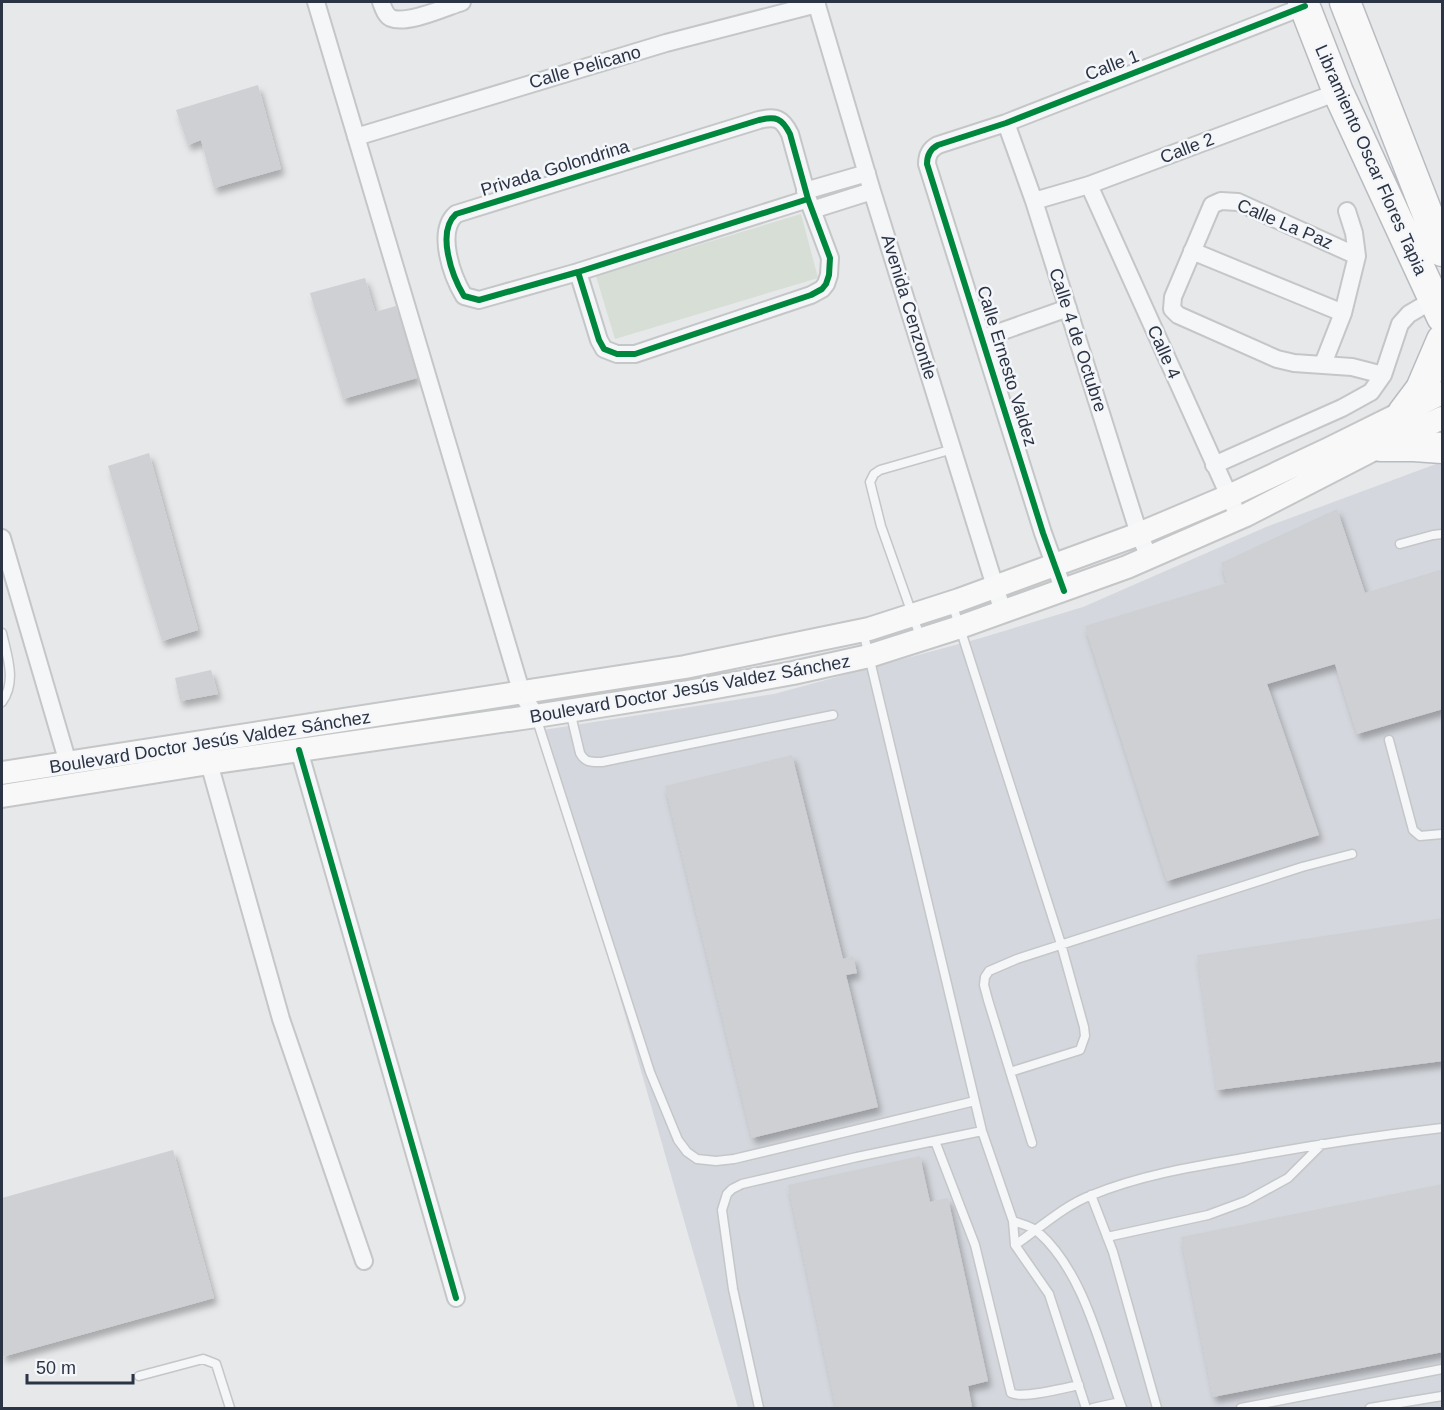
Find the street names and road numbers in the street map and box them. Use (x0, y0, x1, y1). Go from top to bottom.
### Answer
street label: Calle Pelicano (527, 42, 643, 92)
street label: Libramiento Oscar Flores Tapia (1311, 42, 1431, 279)
street label: Calle 1 (1082, 46, 1142, 84)
street label: Calle 2 (1157, 129, 1217, 167)
street label: Privada Golondrina (478, 136, 633, 200)
street label: Calle La Paz (1234, 195, 1336, 253)
street label: Avenida Cenzontle (877, 232, 941, 382)
street label: Calle 4 de Octubre (1045, 266, 1111, 414)
street label: Calle Ernesto Valdez (973, 283, 1041, 449)
street label: Calle 4 (1143, 322, 1185, 382)
street label: Boulevard Doctor Jesús Valdez Sánchez (528, 651, 852, 727)
street label: Boulevard Doctor Jesús Valdez Sánchez (48, 707, 372, 777)

